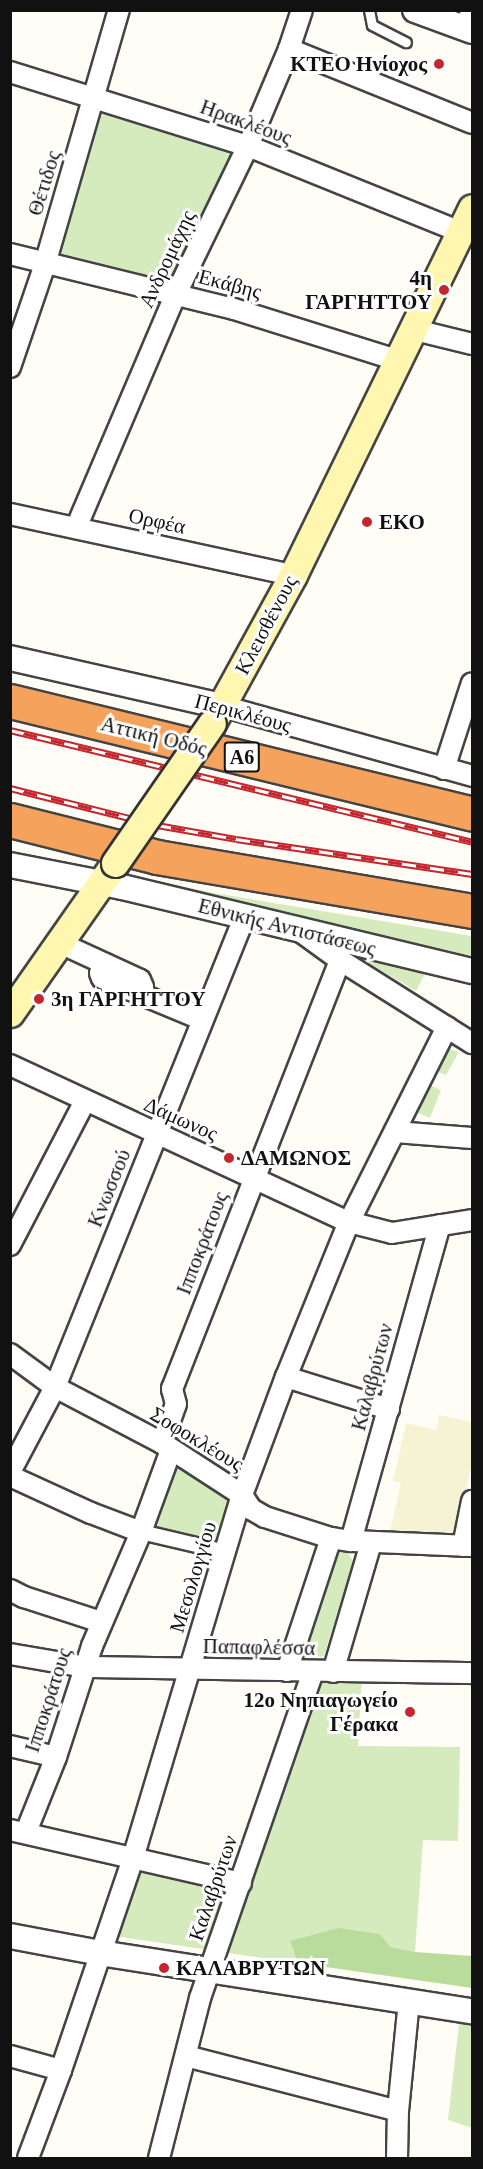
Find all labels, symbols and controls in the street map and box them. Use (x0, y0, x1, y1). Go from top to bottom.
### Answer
place label: ΚΤΕΟ Hνίοχος (290, 51, 427, 77)
marker: ΚΤΕΟ Hνίοχος (432, 57, 446, 71)
street label: Ηρακλέους (197, 94, 295, 150)
street label: Θέτιδος (22, 147, 66, 219)
street label: Ανδρομάχης (133, 206, 201, 312)
street label: Εκάβης (196, 264, 264, 304)
place label: 4η ΓΑΡΓΗΤΤΟΥ (305, 265, 432, 315)
marker: 4η ΓΑΡΓΗΤΤΟΥ (437, 283, 451, 297)
street label: Ορφέα (126, 503, 188, 539)
place label: ΕΚΟ (379, 509, 425, 535)
marker: ΕΚΟ (360, 515, 374, 529)
street label: Κλεισθένους (229, 571, 303, 679)
street label: Περικλέους (192, 688, 294, 738)
street label: Αττική Οδός (98, 711, 210, 761)
road number: Α6 (222, 740, 262, 774)
street label: Εθνικής Αντιστάσεως (195, 893, 379, 961)
place label: 3η ΓΑΡΓΗΤΤΟΥ (51, 986, 206, 1012)
marker: 3η ΓΑΡΓΗΤΤΟΥ (32, 992, 46, 1006)
street label: Δάμωνος (140, 1092, 222, 1146)
street label: Κνωσσού (82, 1145, 136, 1231)
place label: ΔΑΜΩΝΟΣ (241, 1145, 351, 1171)
marker: ΔΑΜΩΝΟΣ (222, 1151, 236, 1165)
street label: Ιπποκράτους (171, 1188, 233, 1298)
street label: Καλαβρύτων (346, 1321, 398, 1433)
street label: Σοφοκλέους (146, 1401, 248, 1477)
street label: Μεσολογγίου (164, 1518, 222, 1636)
street label: Παπαφλέσσα (203, 1633, 315, 1661)
street label: Ιπποκράτους (19, 1645, 77, 1755)
place label: 12ο Νηπιαγωγείο Γέρακα (243, 1687, 398, 1737)
marker: 12ο Νηπιαγωγείο Γέρακα (403, 1705, 417, 1719)
street label: Καλαβρύτων (183, 1832, 243, 1944)
place label: ΚΑΛΑΒΡΥΤΩΝ (176, 1955, 325, 1981)
marker: ΚΑΛΑΒΡΥΤΩΝ (157, 1961, 171, 1975)

